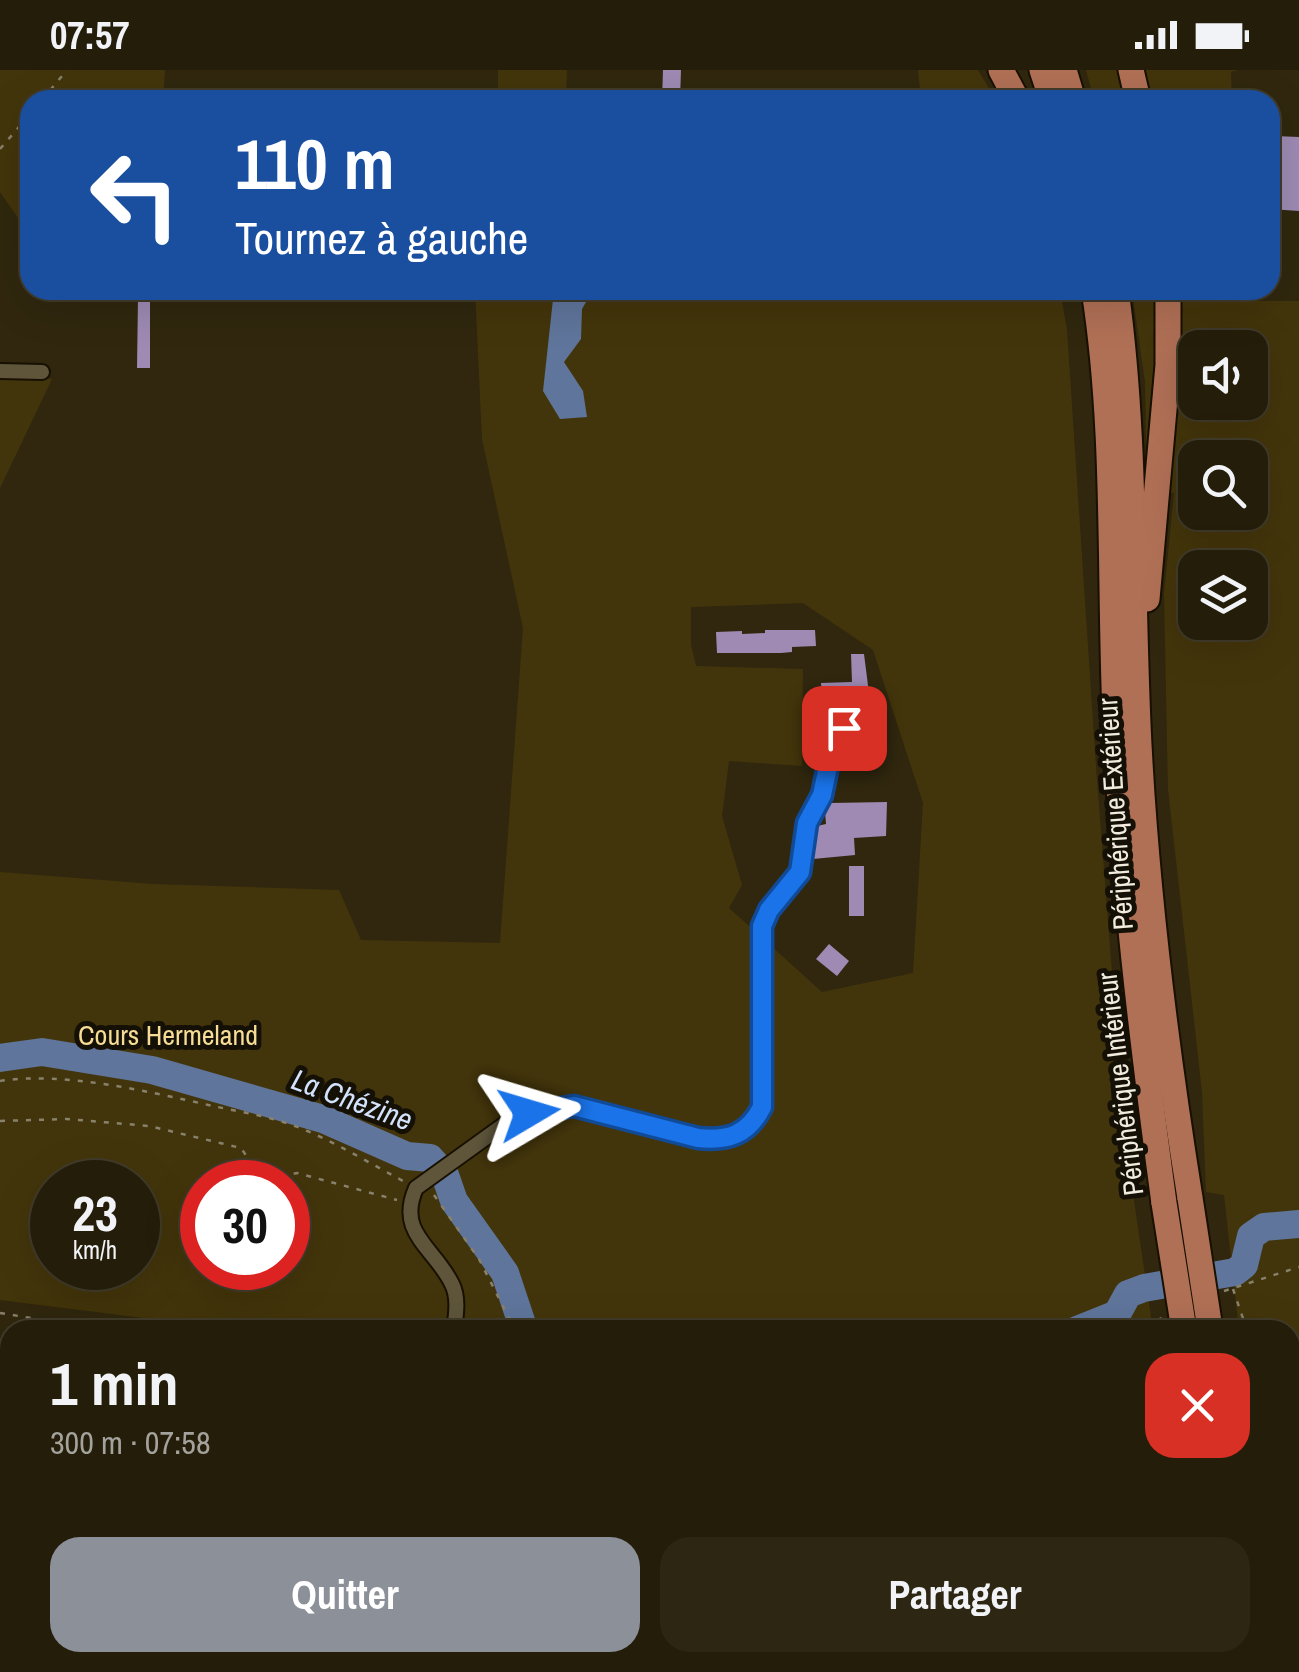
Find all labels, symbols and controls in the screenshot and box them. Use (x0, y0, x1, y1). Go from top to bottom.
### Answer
text: 07:57 (50, 10, 130, 61)
text: 110 m (235, 117, 395, 211)
icon: left (70, 130, 200, 260)
text: Tournez à gauche (235, 207, 528, 268)
map controls (1178, 330, 1268, 640)
button: sound (1178, 330, 1268, 420)
button: search (1178, 440, 1268, 530)
button: layers (1178, 550, 1268, 640)
pin (802, 686, 887, 771)
street label: Périphérique Extérieur (1088, 696, 1142, 931)
icon: arrive (817, 701, 872, 756)
street label: Périphérique Intérieur (1087, 970, 1153, 1198)
park label: Cours Hermeland (78, 1016, 258, 1054)
water label: La Chézine (286, 1059, 418, 1139)
position arrow (477, 1061, 581, 1165)
speed limit sign: 30 (180, 1160, 310, 1290)
text: 23 (72, 1179, 118, 1247)
text: km/h (73, 1233, 117, 1267)
text: 1 min (50, 1343, 179, 1424)
button: close (1145, 1353, 1250, 1458)
text: 300 m · 07:58 (50, 1421, 210, 1464)
button: Quitter (50, 1537, 640, 1652)
button: Partager (660, 1537, 1250, 1652)

